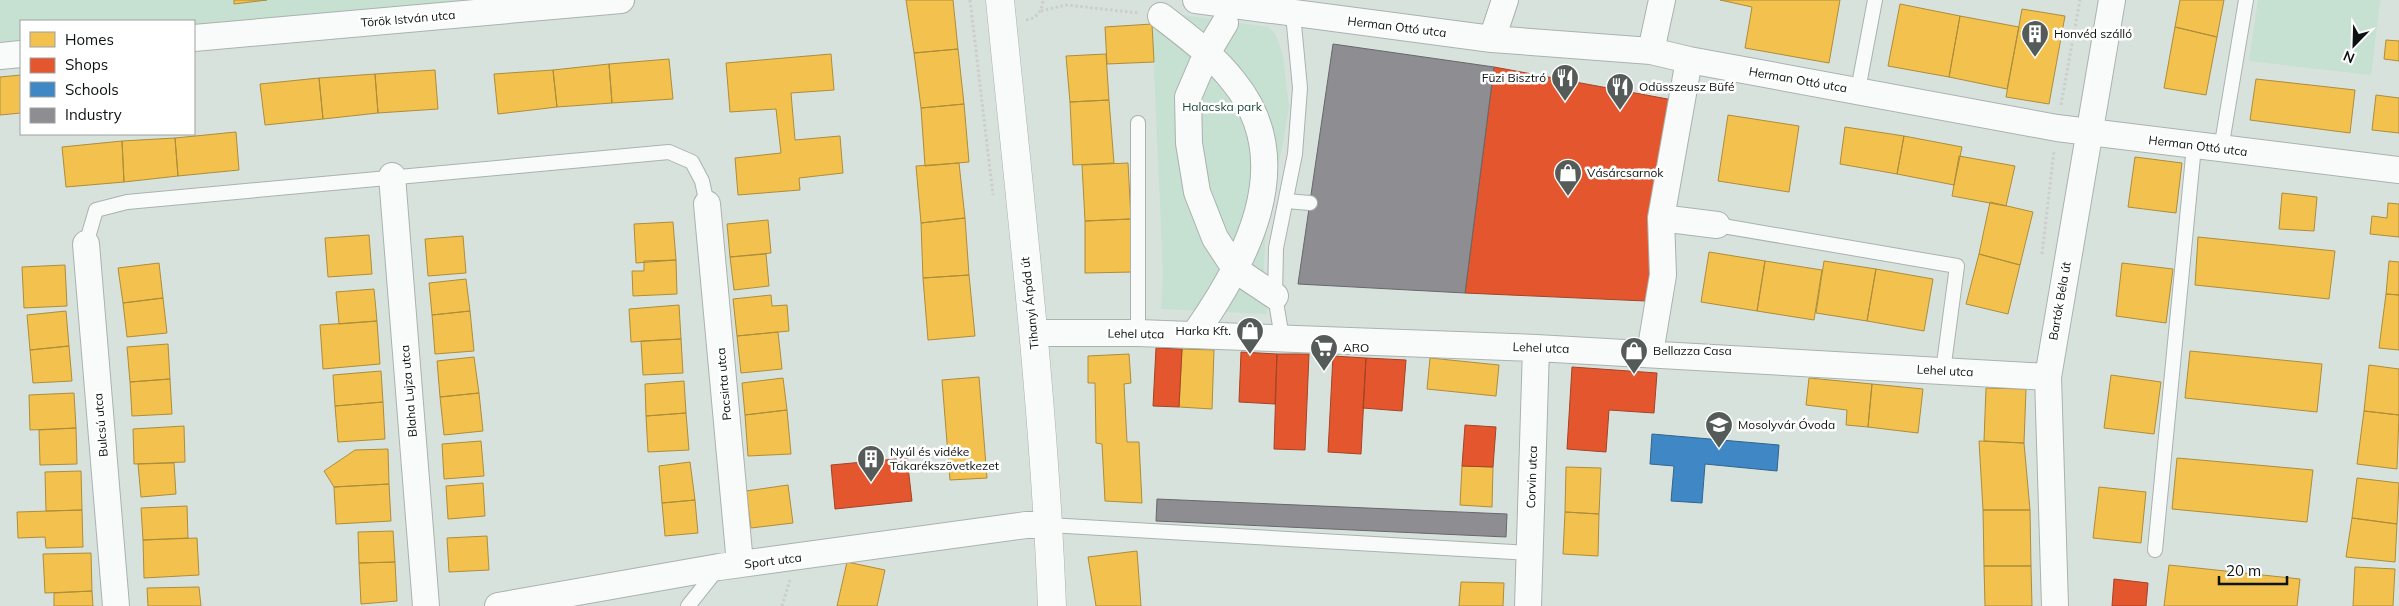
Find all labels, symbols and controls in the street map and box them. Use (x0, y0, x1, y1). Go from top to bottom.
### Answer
street label: Török István utca (360, 7, 456, 30)
street label: Herman Ottó utca (1347, 13, 1447, 40)
building icon: Honvéd szálló (2020, 19, 2050, 58)
legend (20, 20, 195, 135)
north arrow (2329, 20, 2379, 70)
place label: Honvéd szálló (2054, 26, 2132, 41)
text: Homes (65, 30, 114, 49)
text: N (2341, 47, 2357, 67)
text: Shops (65, 55, 108, 74)
restaurant icon: Füzi Bisztró (1550, 63, 1580, 102)
street label: Herman Ottó utca (1748, 63, 1848, 96)
place label: Füzi Bisztró (1482, 70, 1546, 85)
restaurant icon: Odüsszeusz Büfé (1605, 72, 1635, 111)
place label: Odüsszeusz Büfé (1639, 79, 1735, 94)
text: Schools (65, 80, 119, 99)
park label: Halacska park (1182, 99, 1263, 114)
text: Industry (65, 105, 122, 124)
street label: Herman Ottó utca (2148, 132, 2248, 159)
shop icon: Vásárcsarnok (1553, 158, 1583, 197)
place label: Vásárcsarnok (1587, 165, 1664, 180)
street label: Tihanyi Árpád út (1017, 256, 1042, 350)
street label: Bartók Béla út (2045, 261, 2074, 341)
shop icon: Harka Kft. (1235, 316, 1265, 355)
place label: Harka Kft. (1175, 323, 1231, 338)
street label: Lehel utca (1108, 326, 1164, 341)
supermarket icon: ARO (1309, 333, 1339, 372)
shop icon: Bellazza Casa (1619, 336, 1649, 375)
street label: Lehel utca (1512, 339, 1570, 356)
place label: ARO (1343, 340, 1369, 355)
place label: Bellazza Casa (1653, 343, 1732, 358)
street label: Blaha Lujza utca (397, 344, 420, 438)
street label: Pacsirta utca (713, 347, 734, 421)
street label: Lehel utca (1916, 362, 1974, 379)
street label: Bulcsú utca (90, 392, 111, 458)
school or university icon: Mosolyvár Óvoda (1704, 410, 1734, 449)
place label: Mosolyvár Óvoda (1738, 417, 1835, 432)
building icon: Nyúl és vidéke Takarékszövetkezet (856, 444, 886, 483)
place label: Nyúl és vidéke Takarékszövetkezet (890, 444, 999, 473)
street label: Corvin utca (1523, 445, 1540, 509)
street label: Sport utca (743, 550, 802, 571)
scale bar (2219, 554, 2286, 586)
text: 20 m (2226, 561, 2261, 580)

